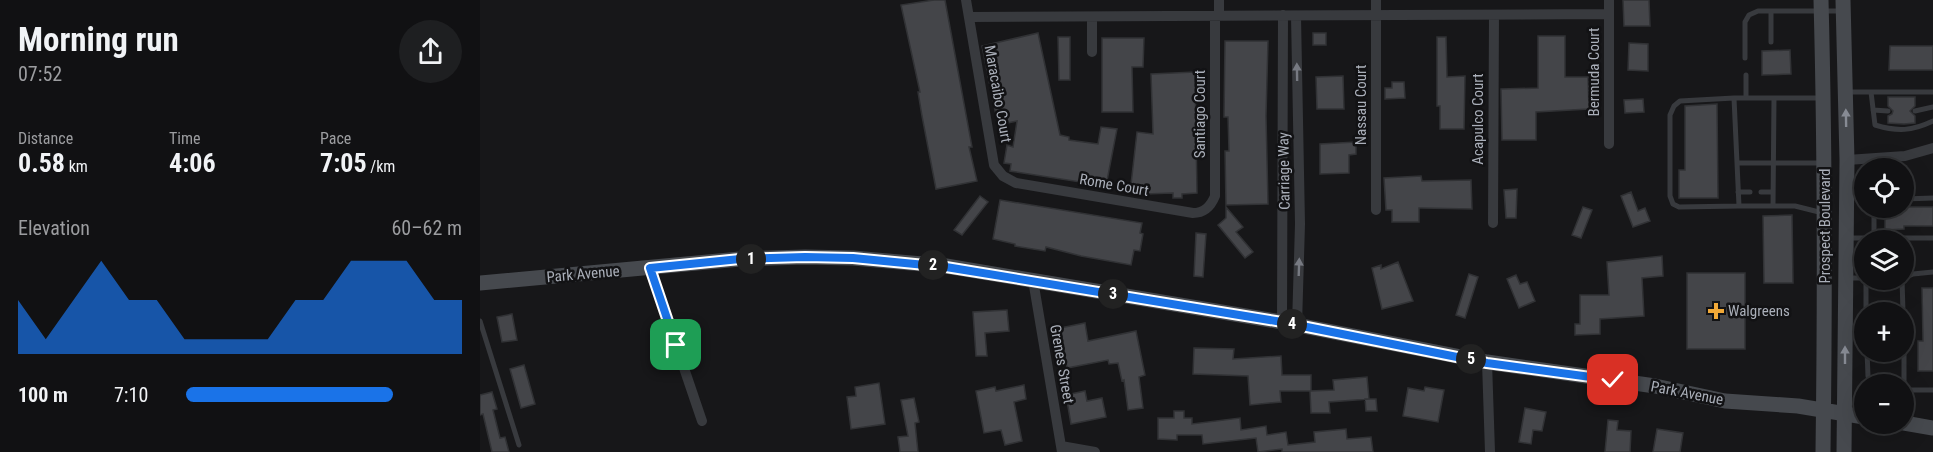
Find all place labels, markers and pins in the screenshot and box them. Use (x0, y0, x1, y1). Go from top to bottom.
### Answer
pin: 1 (736, 244, 766, 274)
pin: 2 (918, 250, 948, 280)
pin: 3 (1098, 279, 1128, 309)
place label: Walgreens (1728, 302, 1790, 320)
marker: Walgreens (1709, 304, 1723, 318)
pin: 4 (1277, 309, 1307, 339)
pin (650, 319, 701, 370)
pin: 5 (1456, 344, 1486, 374)
pin (1587, 354, 1638, 405)

